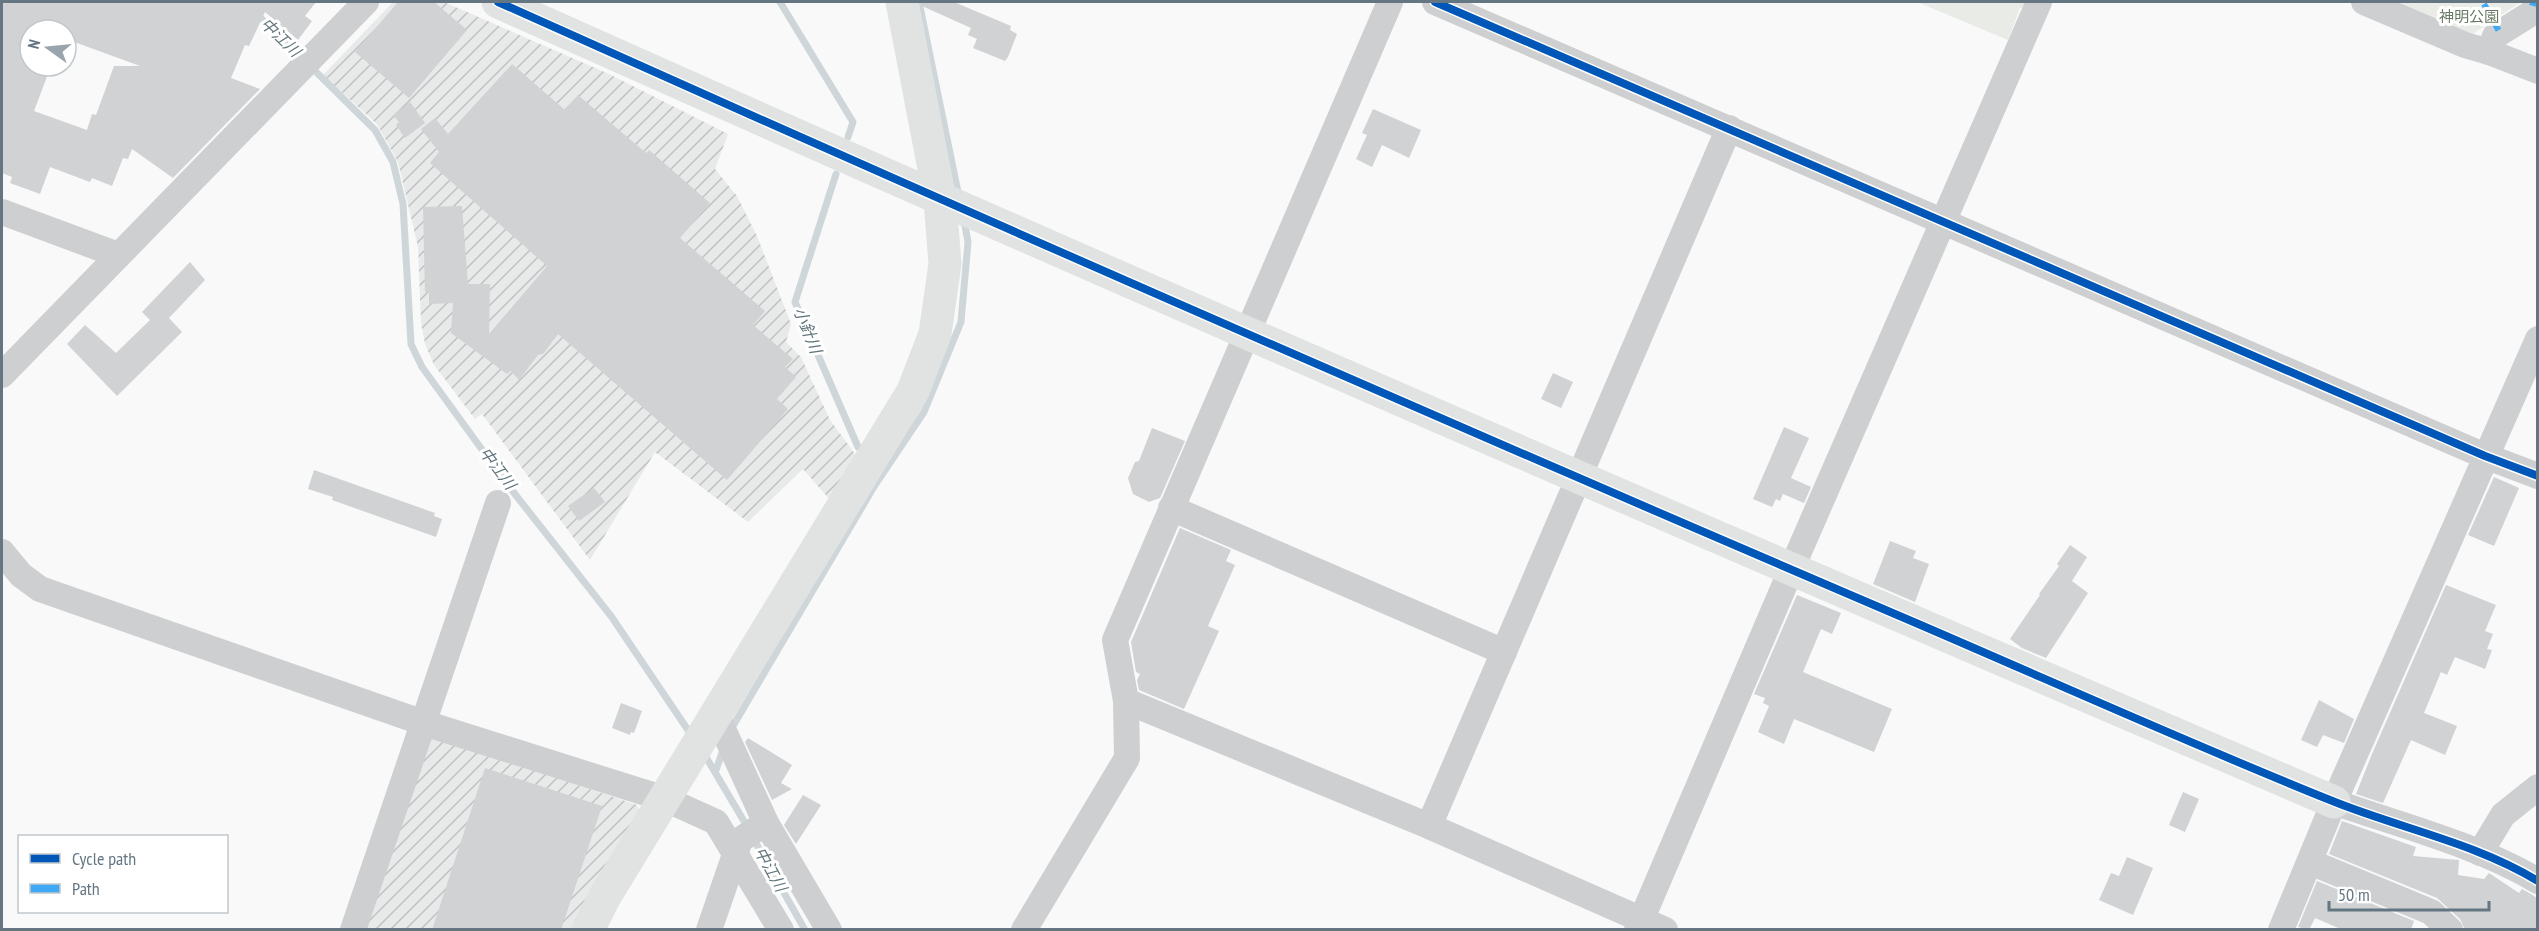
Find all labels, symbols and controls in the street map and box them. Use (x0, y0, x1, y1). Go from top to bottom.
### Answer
park label: 神明公園 (2439, 7, 2499, 26)
water label: 中江川 (257, 13, 307, 62)
north arrow (18, 18, 78, 78)
text: N (23, 37, 44, 51)
water label: 小針川 (790, 304, 827, 358)
water label: 中江川 (476, 443, 522, 495)
legend (18, 835, 228, 913)
water label: 中江川 (751, 843, 792, 897)
text: Cycle path (72, 847, 136, 870)
scale bar (2329, 874, 2490, 912)
text: Path (72, 877, 100, 900)
text: 50 m (2338, 883, 2370, 906)

